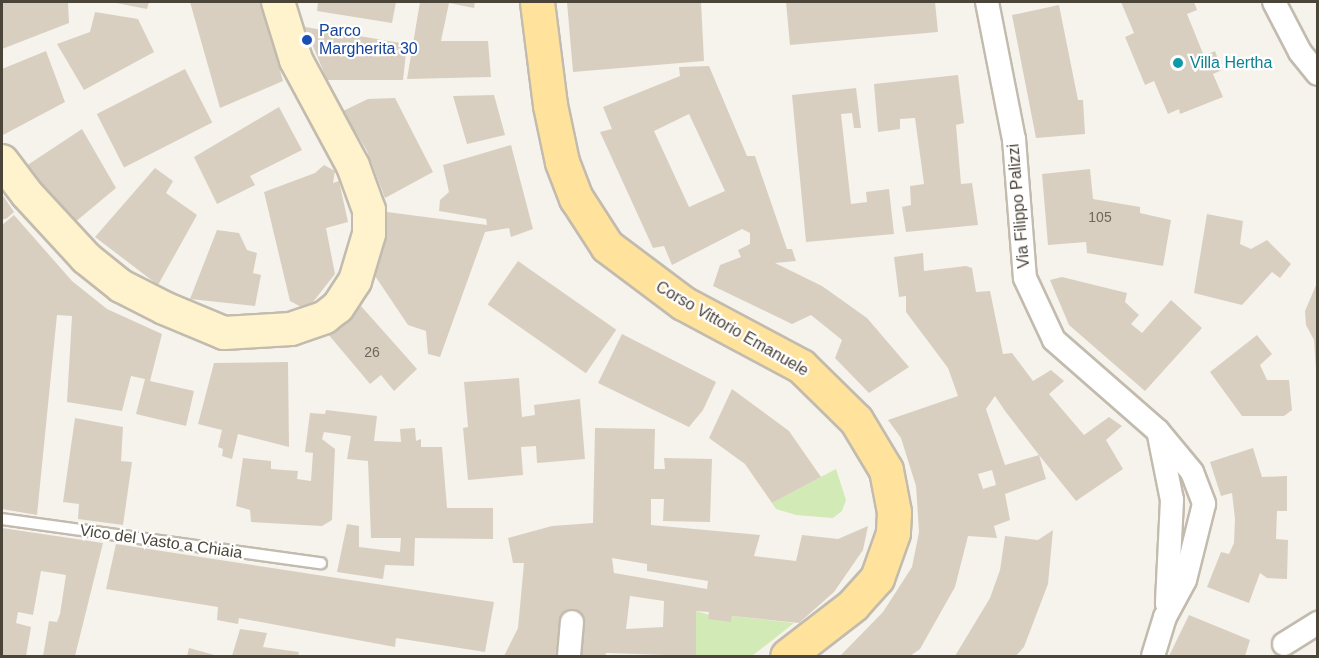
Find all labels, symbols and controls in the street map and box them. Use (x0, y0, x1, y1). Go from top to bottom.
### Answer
place label: Parco Margherita 30 (319, 21, 418, 59)
marker: Parco Margherita 30 (300, 33, 314, 47)
place label: Villa Hertha (1190, 53, 1272, 73)
marker: Villa Hertha (1171, 56, 1185, 70)
street label: Via Filippo Palizzi (1004, 143, 1034, 269)
house number: 105 (1088, 209, 1112, 225)
street label: Corso Vittorio Emanuele (652, 277, 812, 381)
house number: 26 (364, 344, 380, 360)
street label: Vico del Vasto a Chiaia (78, 521, 244, 563)

